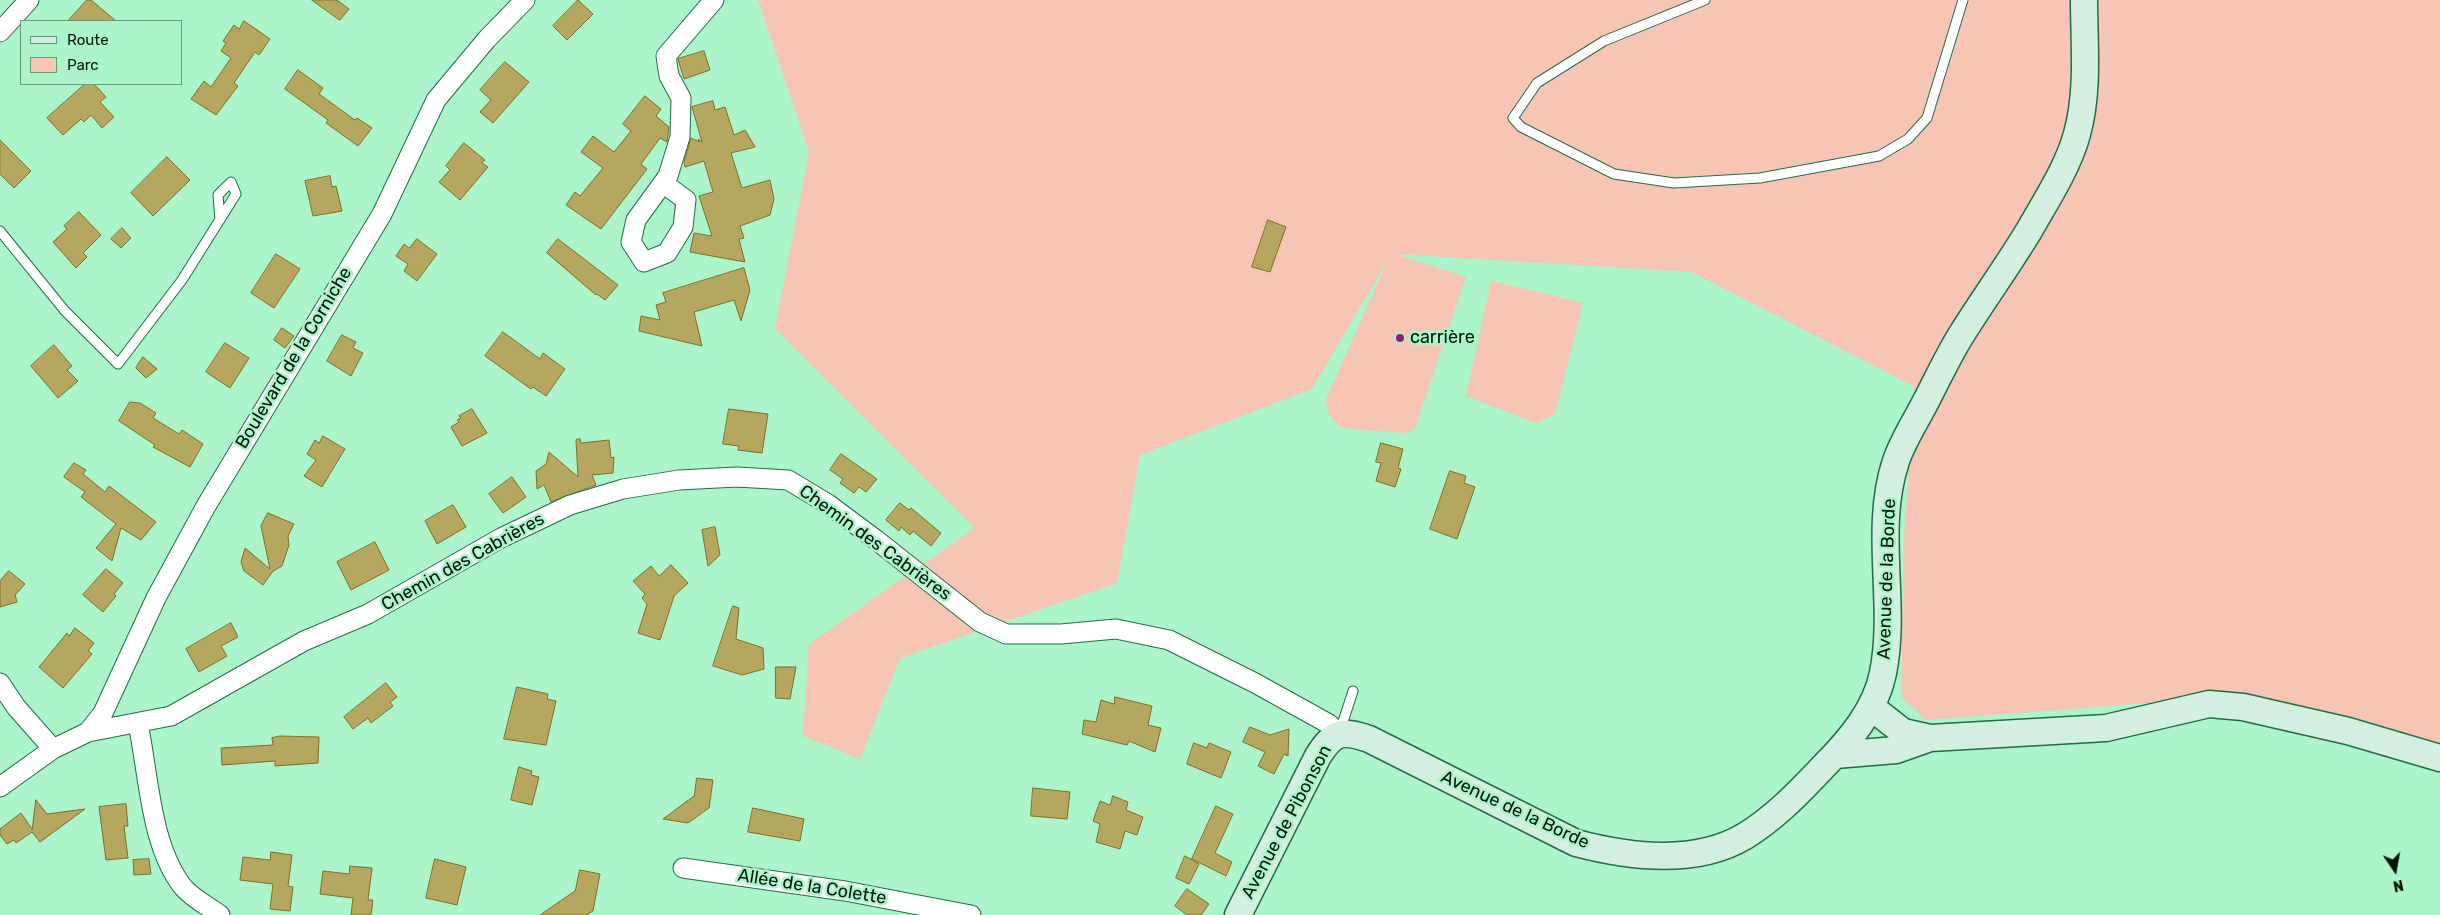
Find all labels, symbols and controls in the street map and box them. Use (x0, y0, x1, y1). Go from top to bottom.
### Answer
legend (20, 20, 182, 85)
text: Route (67, 31, 109, 49)
text: Parc (67, 56, 99, 74)
street label: Boulevard de la Corniche (231, 263, 357, 453)
place label: carrière (1410, 327, 1475, 349)
marker: carrière (1394, 332, 1406, 344)
street label: Chemin des Cabrières (795, 481, 955, 605)
street label: Avenue de la Borde (1873, 498, 1901, 660)
street label: Chemin des Cabrières (378, 508, 548, 616)
street label: Avenue de Pibonson (1237, 741, 1337, 903)
street label: Avenue de la Borde (1437, 766, 1593, 854)
north arrow (2370, 845, 2420, 895)
street label: Allée de la Colette (736, 865, 888, 909)
text: N (2392, 876, 2405, 895)

